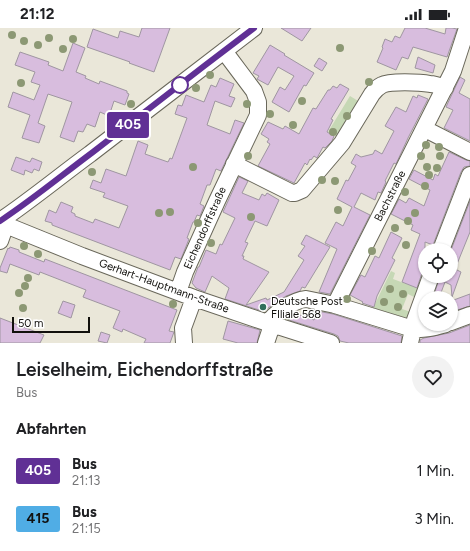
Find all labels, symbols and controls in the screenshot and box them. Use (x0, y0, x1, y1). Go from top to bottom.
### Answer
text: 21:12 (20, 5, 55, 23)
unlabelled marker (171, 76, 189, 94)
line badge: 405 (105, 112, 151, 138)
text: 405 (115, 116, 141, 133)
street label: Bachstraße (372, 168, 408, 224)
street label: Eichendorffstraße (181, 185, 229, 271)
map controls (418, 243, 458, 331)
button: locate (418, 243, 458, 283)
street label: Gerhart-Hauptmann-Straße (97, 256, 231, 316)
button: layers (418, 291, 458, 331)
place label: Deutsche Post FIliale 568 (271, 295, 343, 321)
marker: Deutsche Post FIliale 568 (258, 302, 268, 312)
scale bar (12, 315, 90, 334)
text: 50 m (18, 317, 43, 330)
button: heart (412, 356, 454, 398)
text: Leiselheim, Eichendorffstraße (16, 358, 273, 381)
text: Bus (16, 385, 37, 400)
text: Abfahrten (16, 420, 86, 438)
text: Bus (72, 455, 97, 473)
text: 405 (25, 462, 51, 479)
text: 1 Min. (416, 462, 454, 480)
text: 21:13 (72, 473, 100, 488)
text: Bus (72, 503, 97, 521)
text: 415 (27, 510, 49, 527)
text: 3 Min. (414, 510, 454, 528)
text: 21:15 (72, 521, 101, 536)

